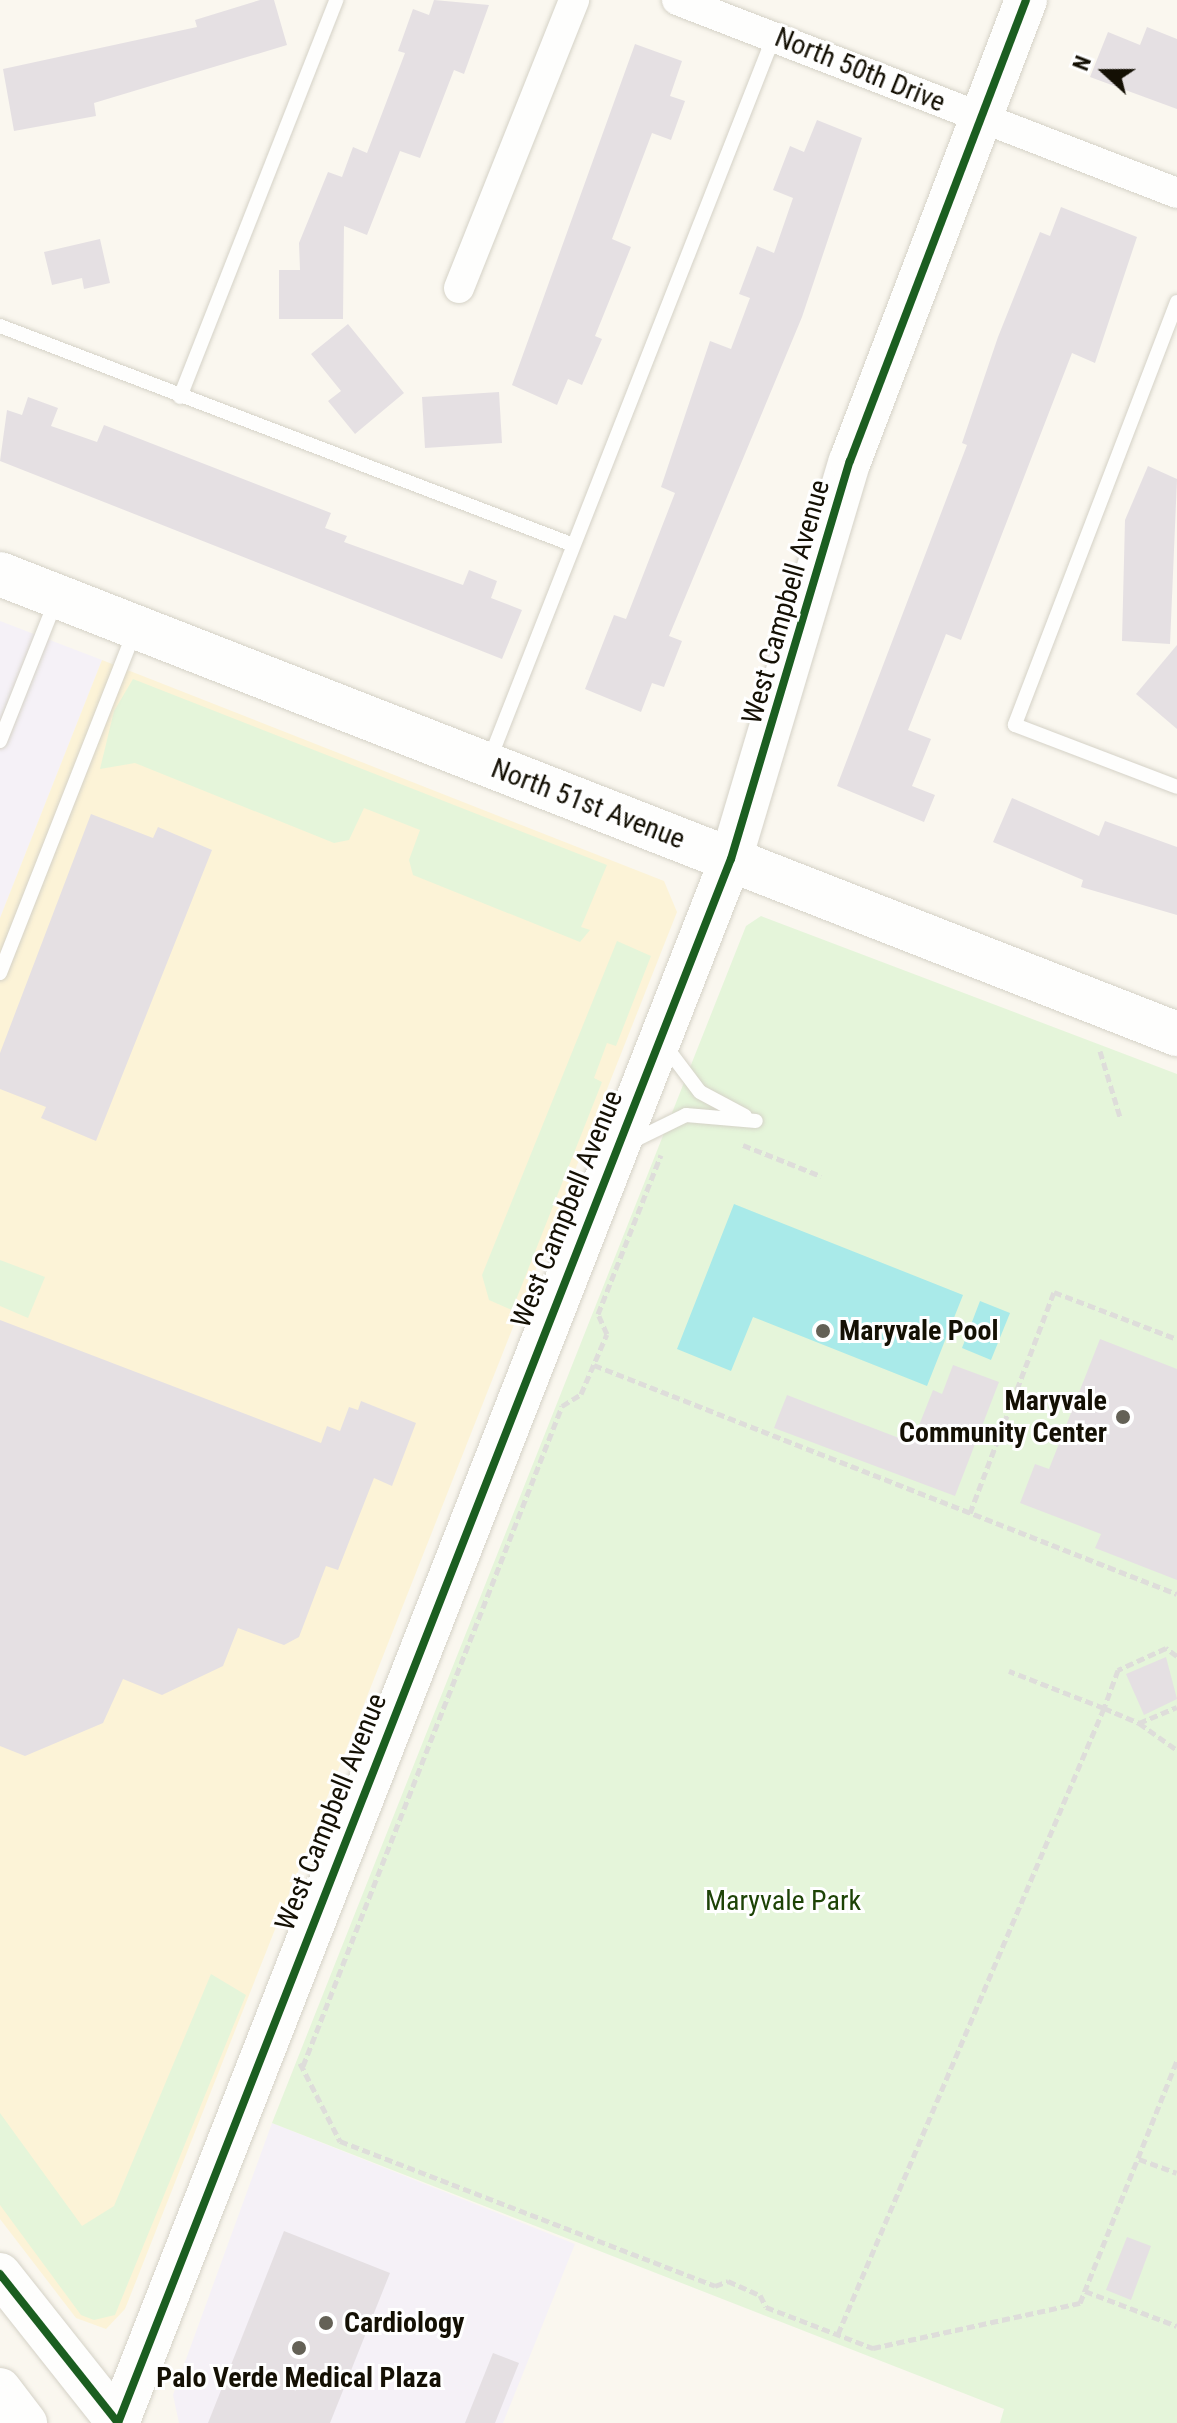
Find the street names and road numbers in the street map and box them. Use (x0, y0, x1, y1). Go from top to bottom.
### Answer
street label: North 50th Drive (770, 21, 950, 119)
street label: West Campbell Avenue (735, 476, 837, 728)
street label: North 51st Avenue (486, 752, 690, 856)
street label: West Campbell Avenue (504, 1086, 630, 1332)
street label: West Campbell Avenue (268, 1689, 394, 1935)

